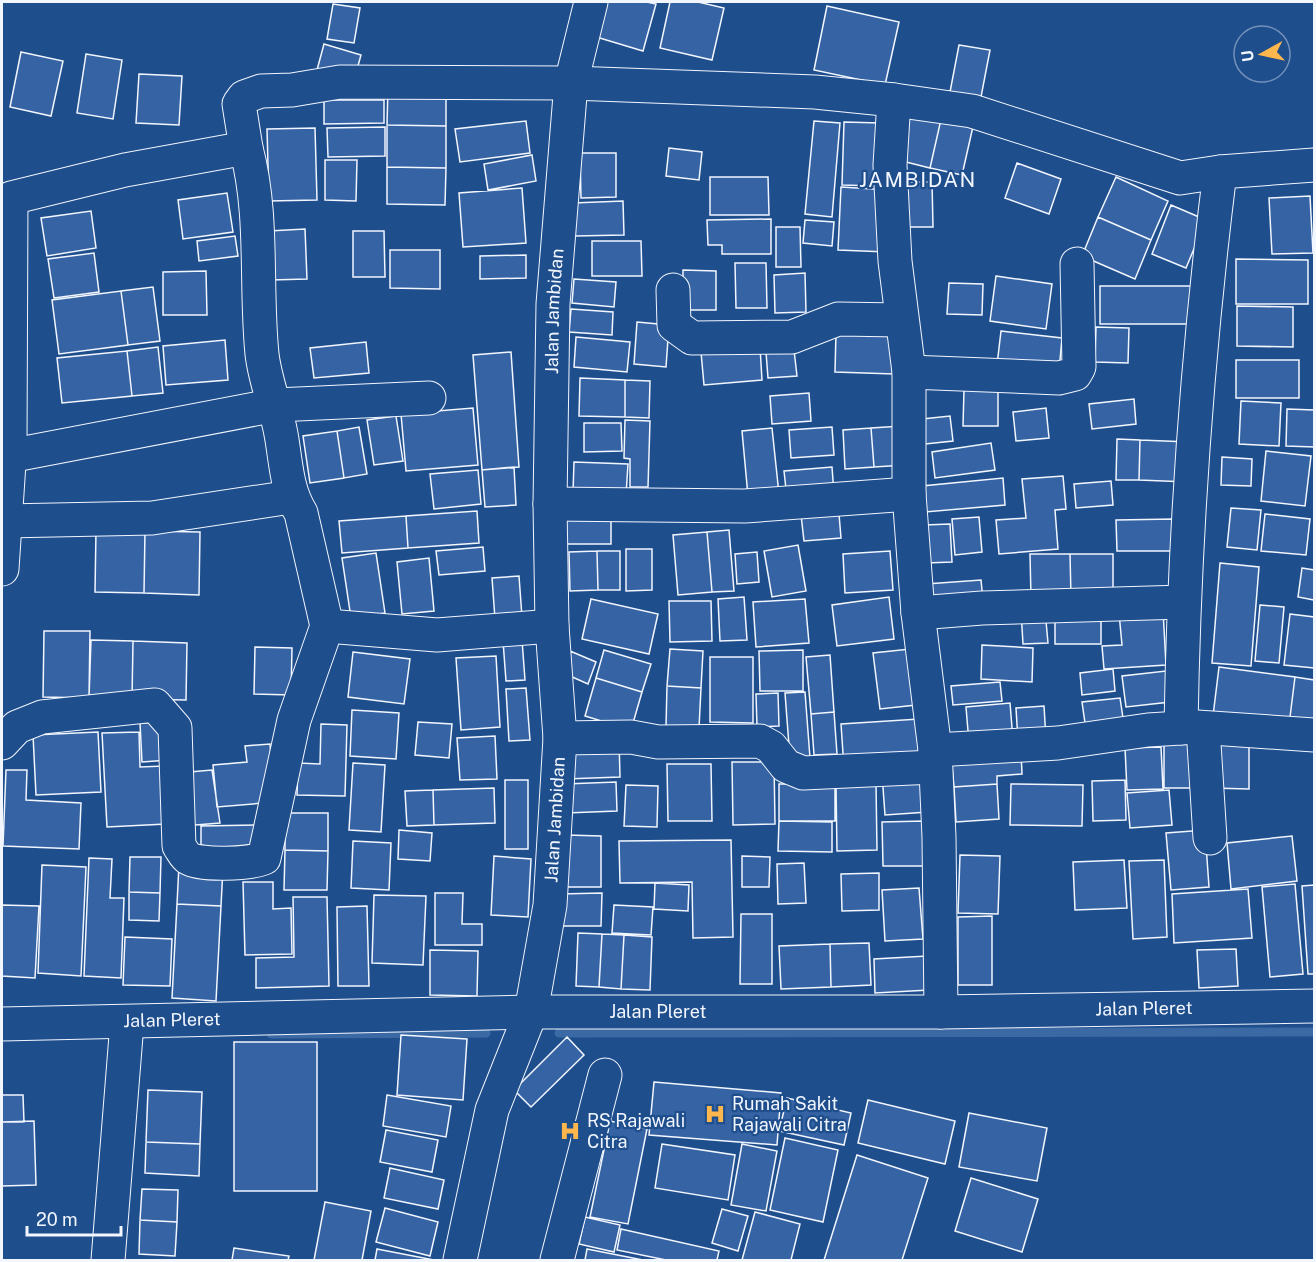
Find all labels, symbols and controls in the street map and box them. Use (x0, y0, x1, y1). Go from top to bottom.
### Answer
north arrow (1232, 24, 1292, 84)
text: U (1237, 49, 1258, 63)
district label: JAMBIDAN (859, 167, 977, 192)
street label: Jalan Jambidan (541, 247, 567, 374)
street label: Jalan Jambidan (540, 756, 569, 883)
street label: Jalan Pleret (1095, 997, 1193, 1020)
street label: Jalan Pleret (609, 1001, 707, 1022)
street label: Jalan Pleret (123, 1008, 221, 1031)
place label: Rumah Sakit Rajawali Citra (732, 1093, 847, 1135)
hospital icon: Rumah Sakit Rajawali Citra (703, 1102, 727, 1126)
place label: RS Rajawali Citra (587, 1110, 685, 1152)
hospital icon: RS Rajawali Citra (558, 1119, 582, 1143)
scale bar (27, 1199, 122, 1237)
text: 20 m (36, 1209, 78, 1230)

